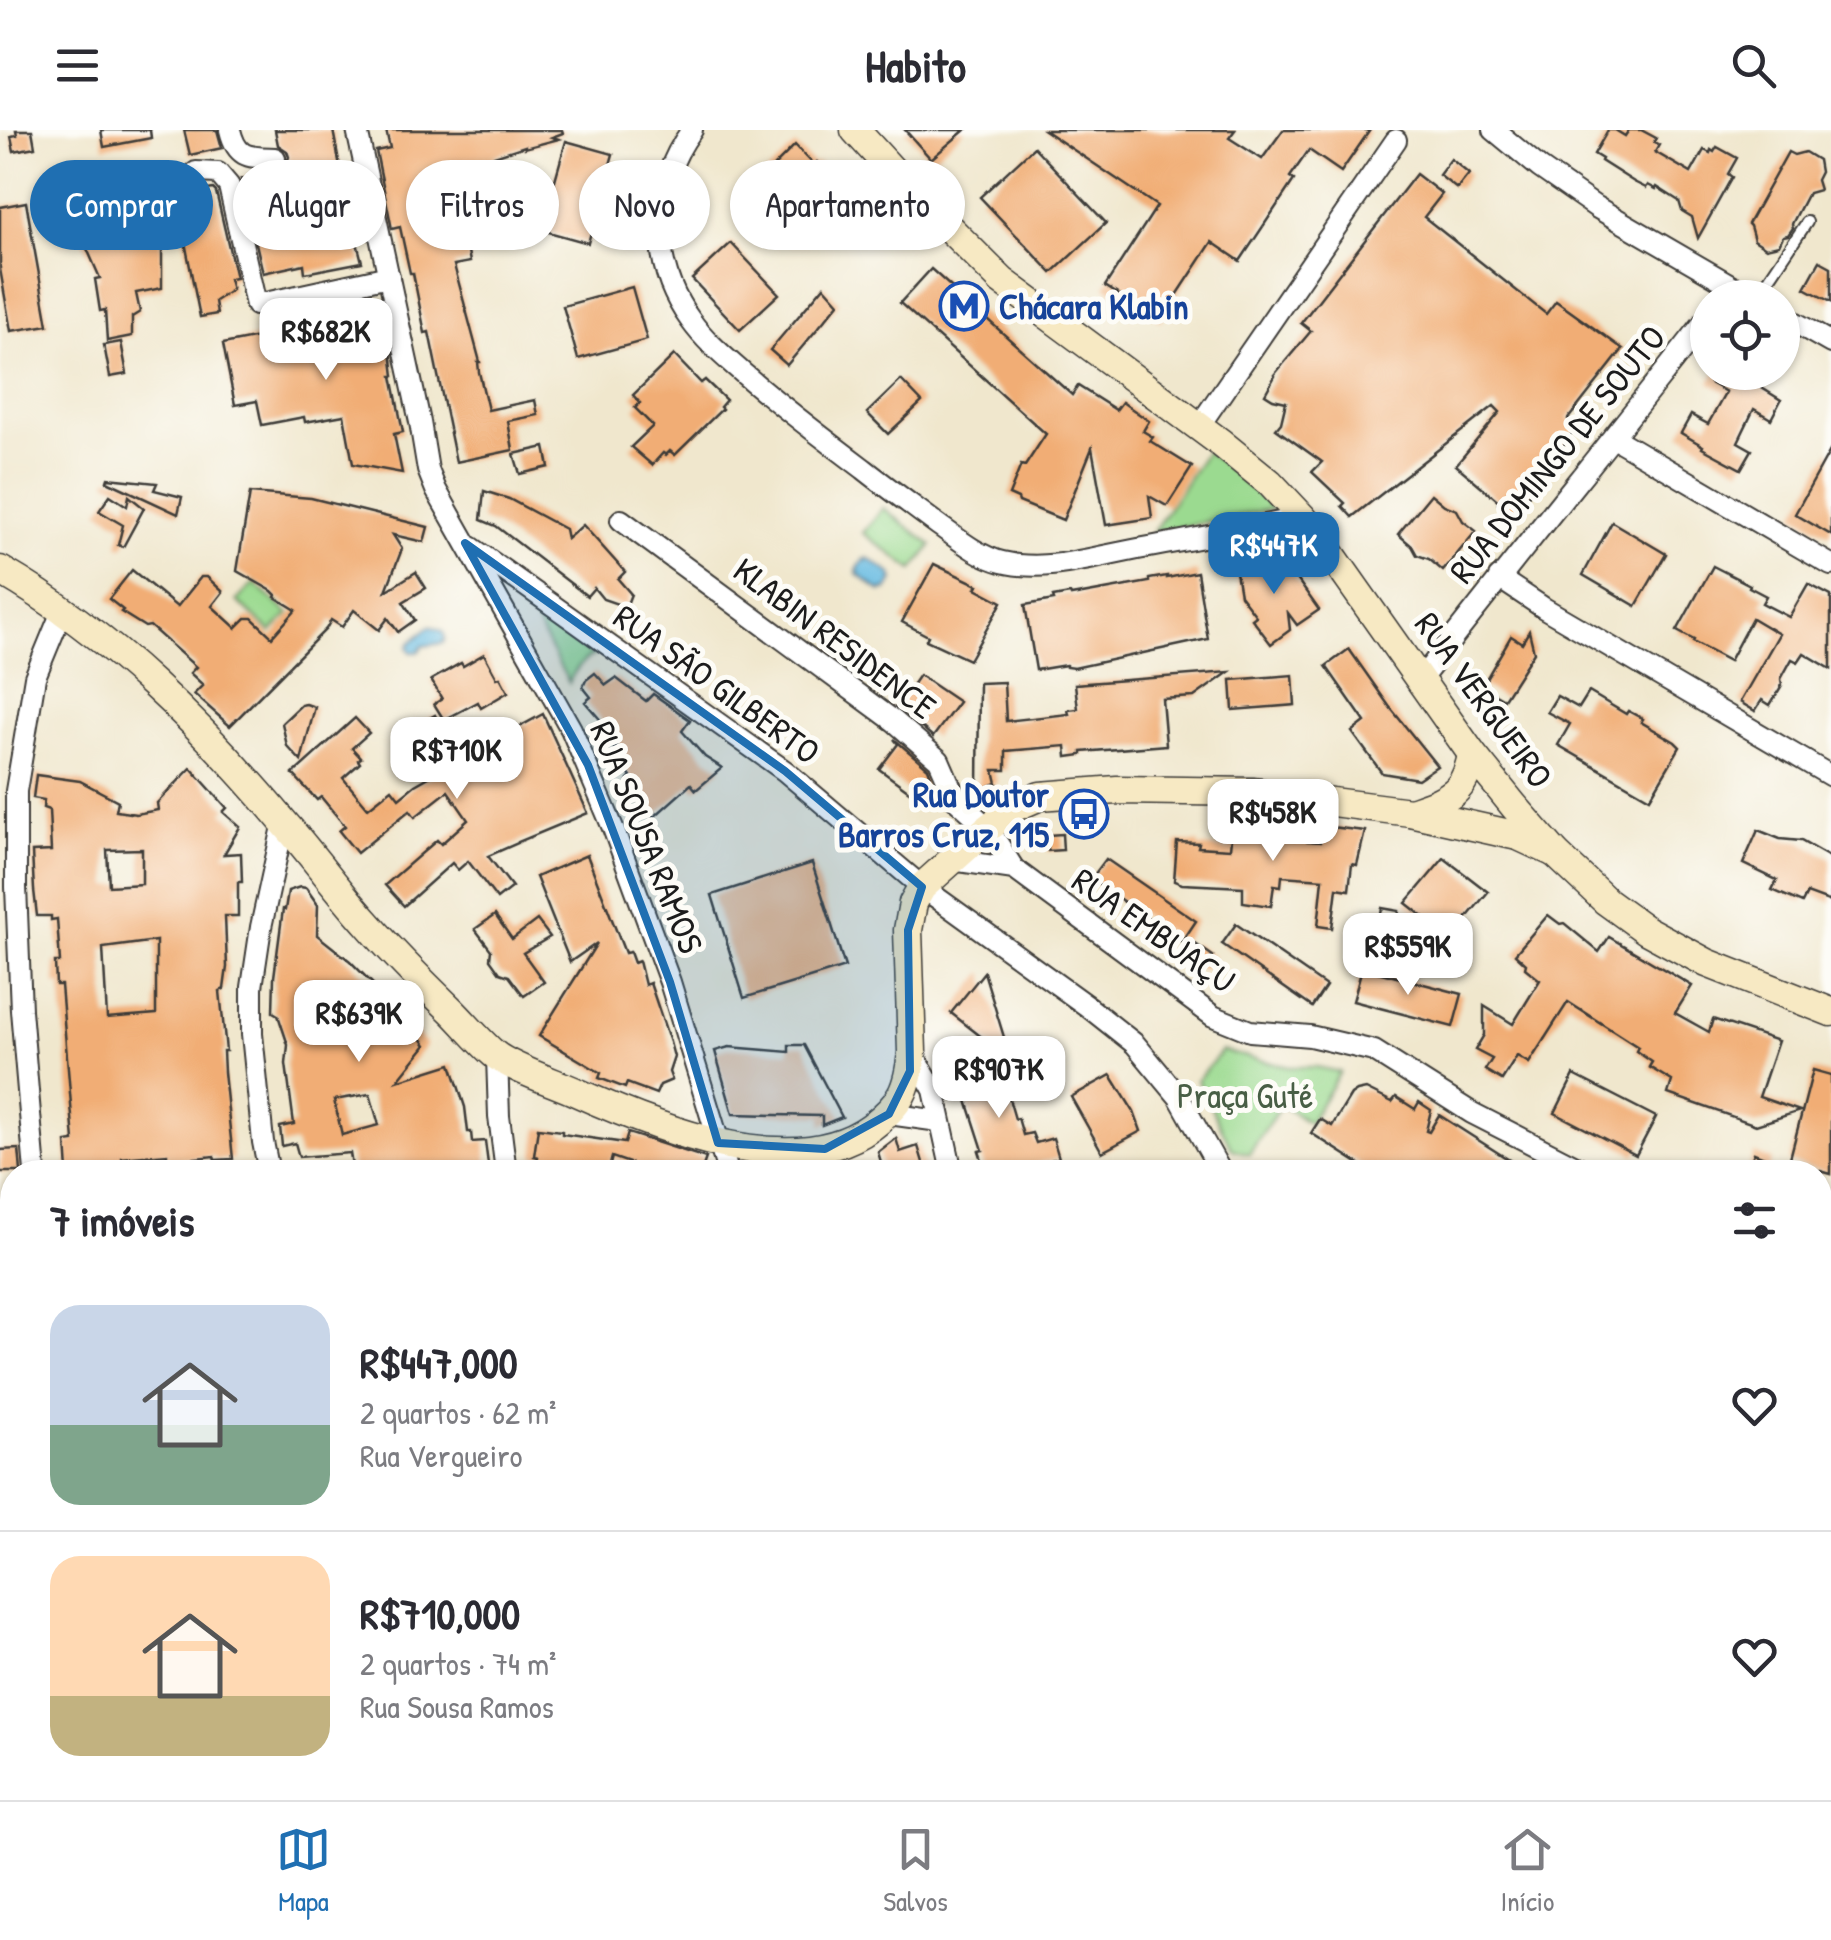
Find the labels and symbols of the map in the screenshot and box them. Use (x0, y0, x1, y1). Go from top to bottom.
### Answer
metro station icon: Chácara Klabin (938, 280, 990, 332)
place label: Chácara Klabin (999, 283, 1189, 330)
pin: R$682K (245, 298, 407, 383)
street label: RUA DOMINGO DE SOUTO (1438, 315, 1676, 593)
pin: R$447K (1193, 512, 1355, 597)
street label: KLABIN RESIDENCE (724, 546, 946, 730)
street label: RUA SÃO GILBERTO (605, 593, 829, 775)
street label: RUA VERGUEIRO (1404, 603, 1564, 797)
street label: RUA SOUSA RAMOS (579, 714, 715, 960)
pin: R$710K (376, 717, 538, 802)
place label: Rua Doutor Barros Cruz, 115 (838, 771, 1050, 858)
pin: R$458K (1192, 779, 1354, 864)
bus stop icon: Rua Doutor Barros Cruz, 115 (1058, 788, 1110, 840)
street label: RUA EMBUAÇU (1063, 857, 1245, 1003)
pin: R$559K (1327, 913, 1489, 998)
pin: R$639K (278, 980, 440, 1065)
pin: R$907K (918, 1036, 1080, 1121)
park label: Praça Guté (1177, 1072, 1313, 1119)

